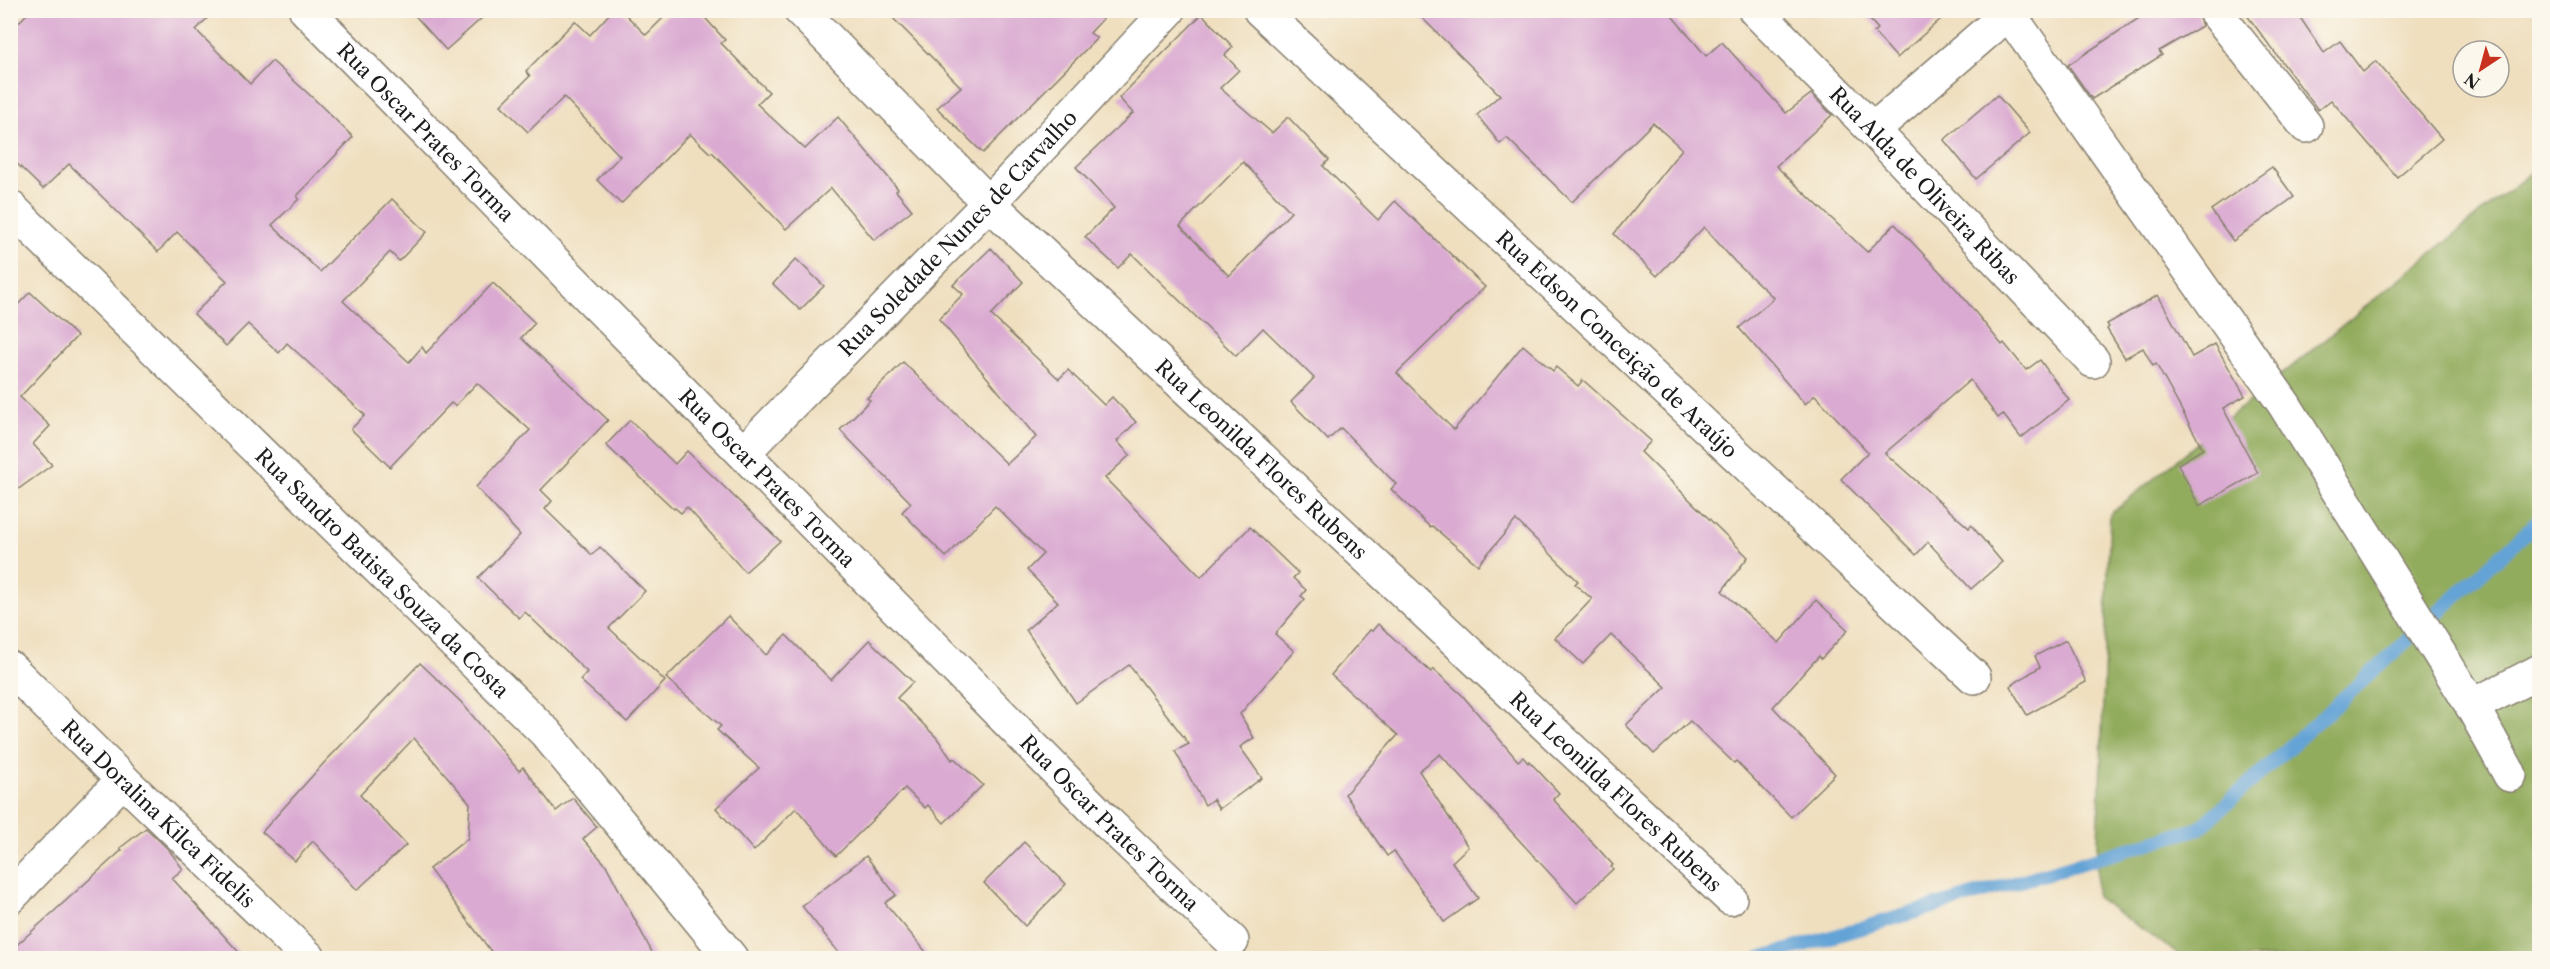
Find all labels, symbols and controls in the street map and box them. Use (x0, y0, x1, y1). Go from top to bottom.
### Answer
street label: Rua Oscar Prates Torma (333, 37, 520, 227)
north arrow (2451, 39, 2511, 99)
text: N (2461, 69, 2484, 93)
street label: Rua Alda de Oliveira Ribas (1825, 81, 2025, 289)
street label: Rua Soledade Nunes de Carvalho (833, 105, 1082, 361)
street label: Rua Edson Conceição de Araújo (1491, 225, 1743, 463)
street label: Rua Leonilda Flores Rubens (1151, 354, 1373, 564)
street label: Rua Oscar Prates Torma (674, 383, 861, 573)
street label: Rua Sandro Batista Souza da Costa (251, 443, 515, 703)
street label: Rua Leonilda Flores Rubens (1505, 686, 1727, 897)
street label: Rua Doralina Kilca Fidelis (57, 714, 261, 913)
street label: Rua Oscar Prates Torma (1015, 729, 1205, 916)

